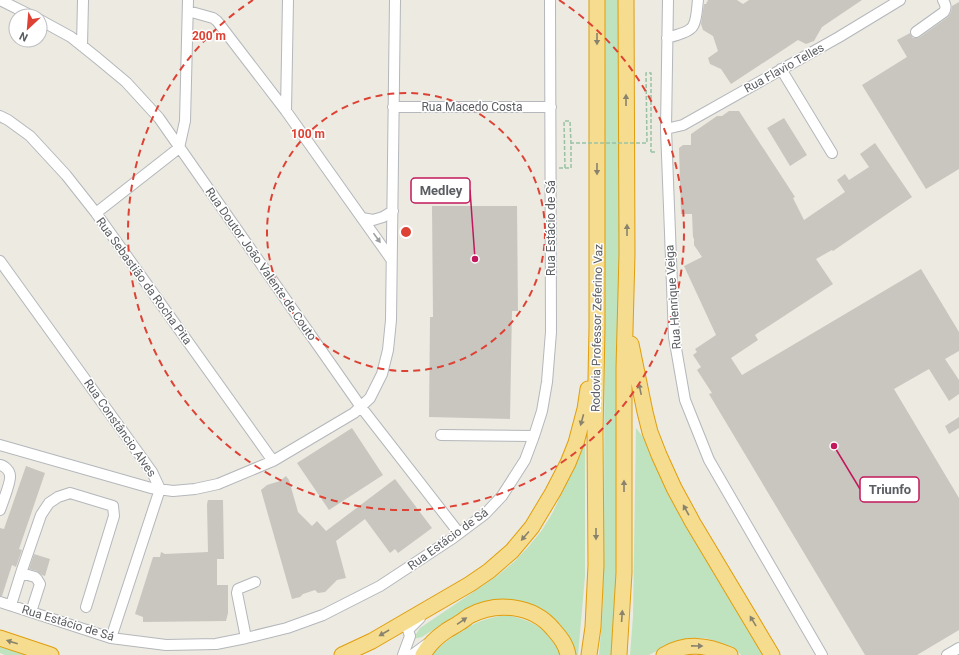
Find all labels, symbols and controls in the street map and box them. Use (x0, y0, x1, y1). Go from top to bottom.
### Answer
north arrow (8, 8, 48, 48)
text: N (17, 29, 30, 44)
text: 200 m (192, 29, 226, 43)
one-way arrow (594, 33, 600, 46)
street label: Rua Flavio Telles (742, 40, 826, 96)
one-way arrow (623, 93, 629, 106)
street label: Rua Macedo Costa (421, 100, 523, 114)
text: 100 m (291, 127, 325, 141)
one-way arrow (594, 163, 600, 176)
callout: Medley (411, 178, 470, 203)
street label: Rua Estácio de Sá (544, 180, 558, 276)
text: Medley (420, 183, 463, 198)
street label: Rua Doutor João Valente de Couto (203, 185, 319, 343)
street label: Rua Sebastião da Rocha Pita (93, 215, 195, 347)
one-way arrow (624, 223, 630, 236)
centre of rings (399, 225, 413, 239)
one-way arrow (373, 233, 381, 244)
street label: Rodovia Professor Zeferino Vaz (589, 244, 605, 412)
street label: Rua Henrique Veiga (662, 244, 684, 350)
street label: Rua Constâncio Alves (81, 376, 159, 480)
one-way arrow (636, 383, 642, 395)
one-way arrow (579, 415, 585, 427)
callout: Triunfo (860, 477, 919, 502)
one-way arrow (621, 479, 627, 492)
text: Triunfo (869, 482, 911, 497)
one-way arrow (683, 504, 690, 516)
street label: Rua Estácio de Sá (405, 505, 491, 573)
one-way arrow (593, 528, 599, 541)
one-way arrow (520, 531, 529, 541)
street label: Rua Estácio de Sá (20, 602, 116, 644)
one-way arrow (618, 610, 625, 622)
one-way arrow (749, 615, 756, 627)
one-way arrow (457, 617, 468, 625)
one-way arrow (379, 630, 390, 637)
one-way arrow (6, 639, 18, 645)
one-way arrow (690, 643, 703, 650)

